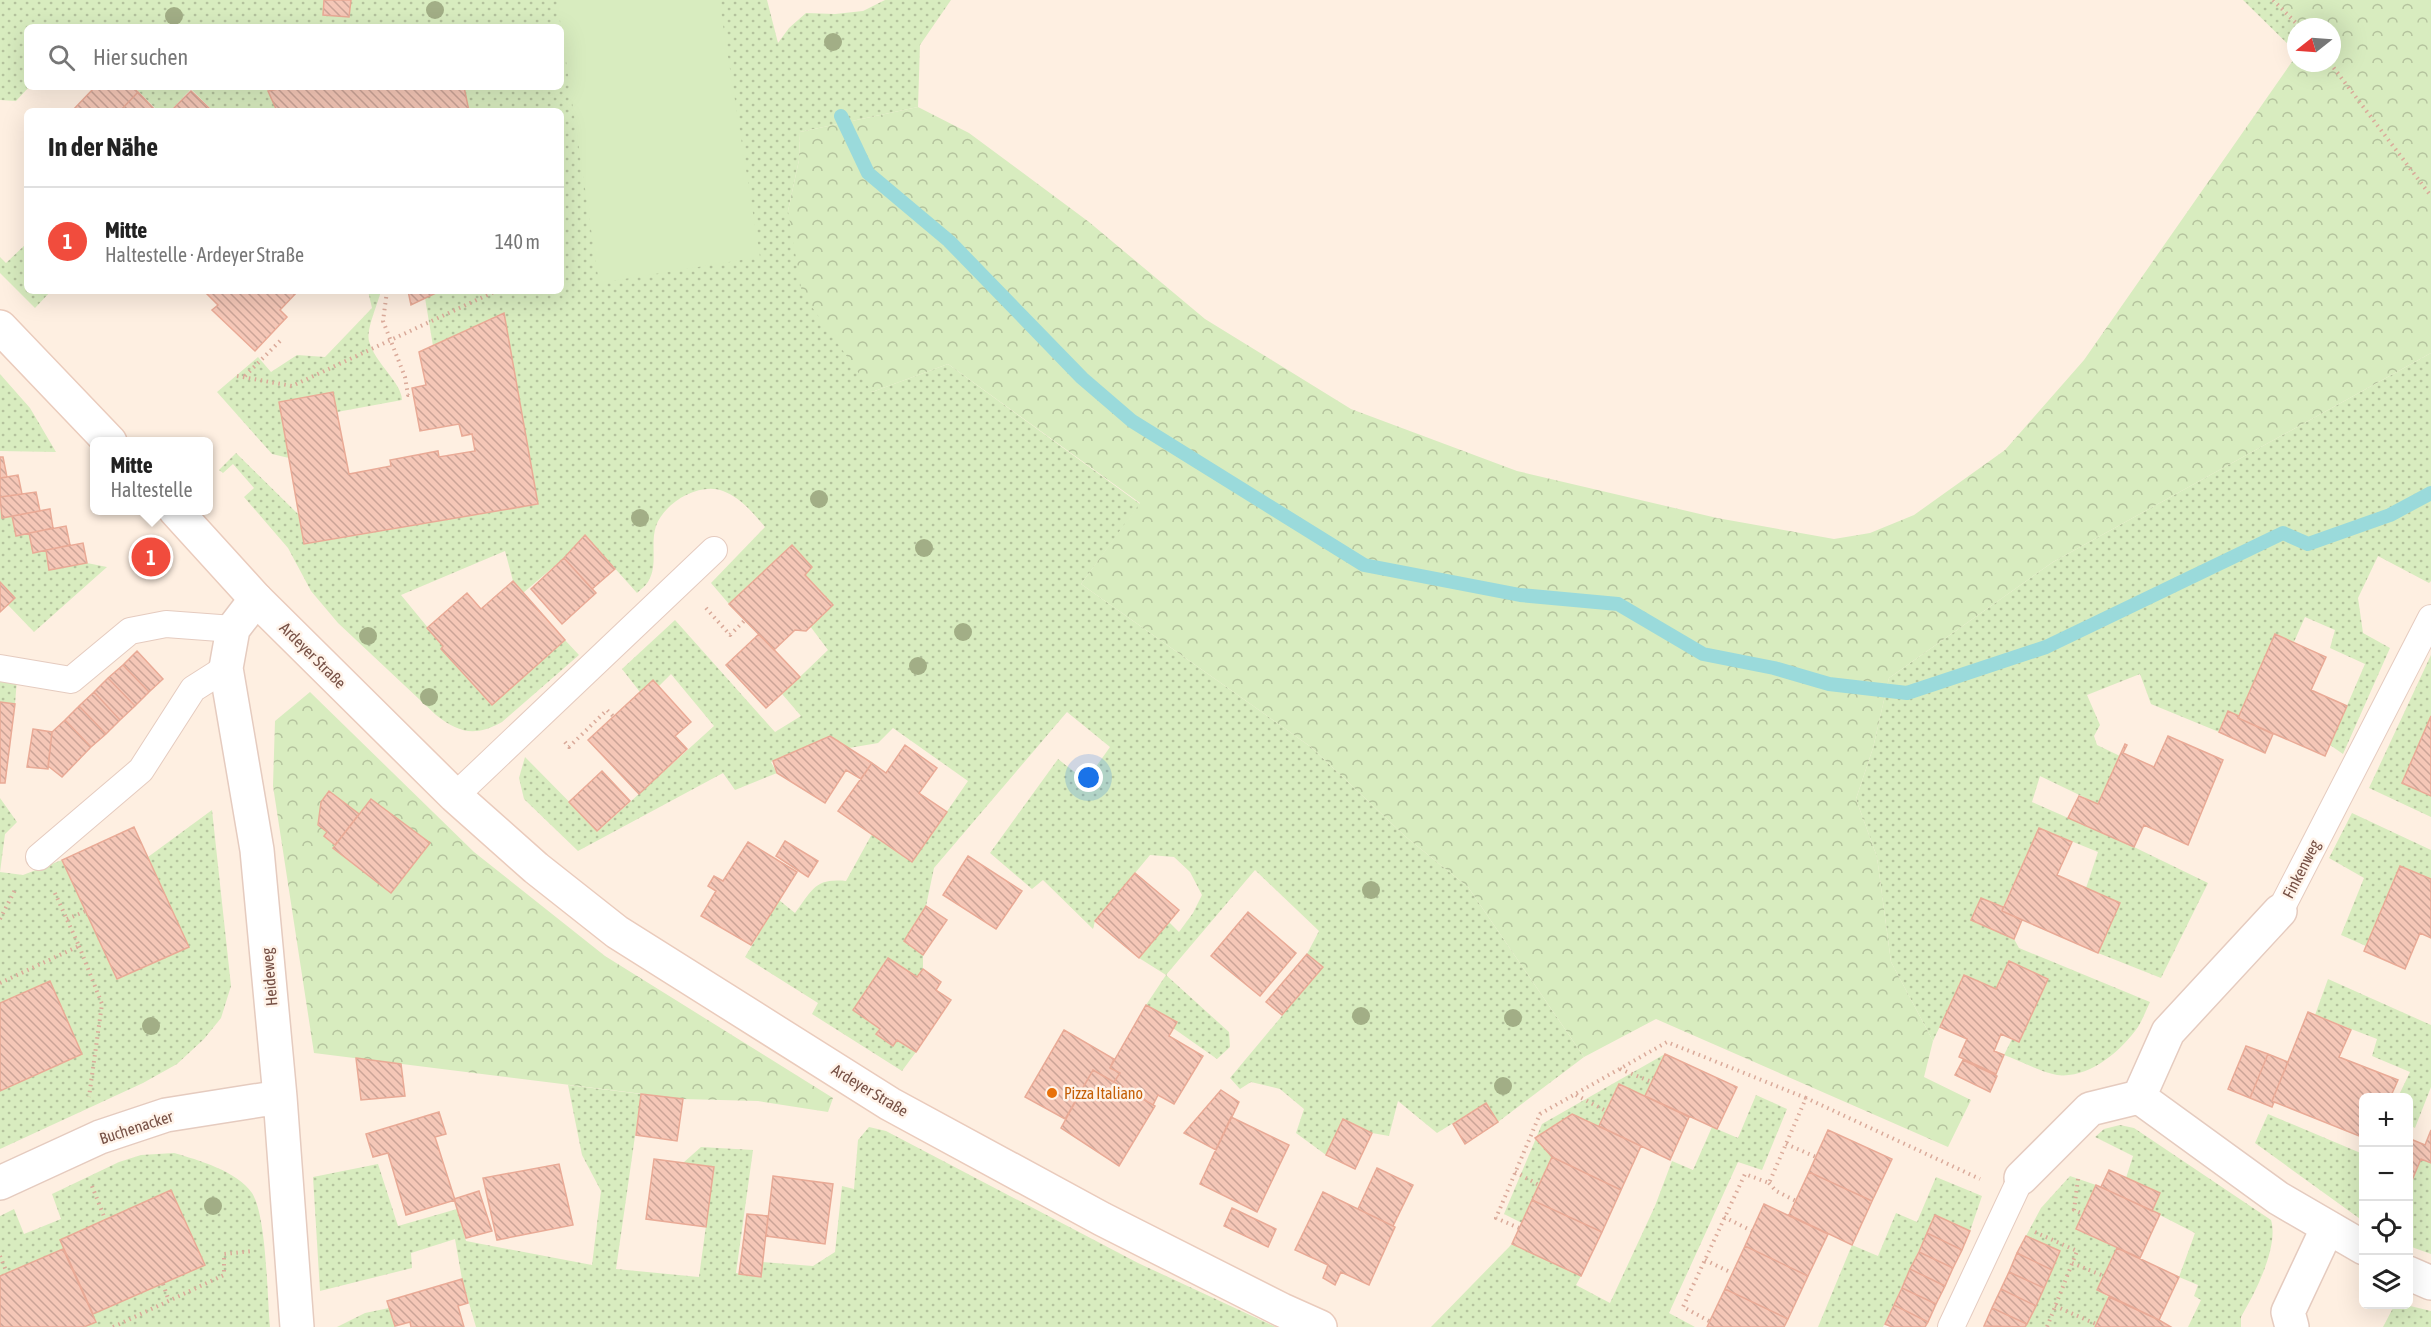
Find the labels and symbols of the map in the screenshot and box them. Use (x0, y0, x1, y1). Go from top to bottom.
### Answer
north arrow (2287, 18, 2341, 72)
pin: 1 (132, 534, 170, 580)
street label: Ardeyer Straße (276, 618, 350, 692)
your location (1074, 763, 1103, 792)
street label: Finkenweg (2279, 837, 2324, 902)
street label: Heideweg (257, 947, 282, 1007)
street label: Ardeyer Straße (828, 1060, 911, 1121)
place label: Pizza Italiano (1064, 1084, 1143, 1102)
marker: Pizza Italiano (1045, 1086, 1059, 1100)
street label: Buchenacker (97, 1107, 175, 1147)

